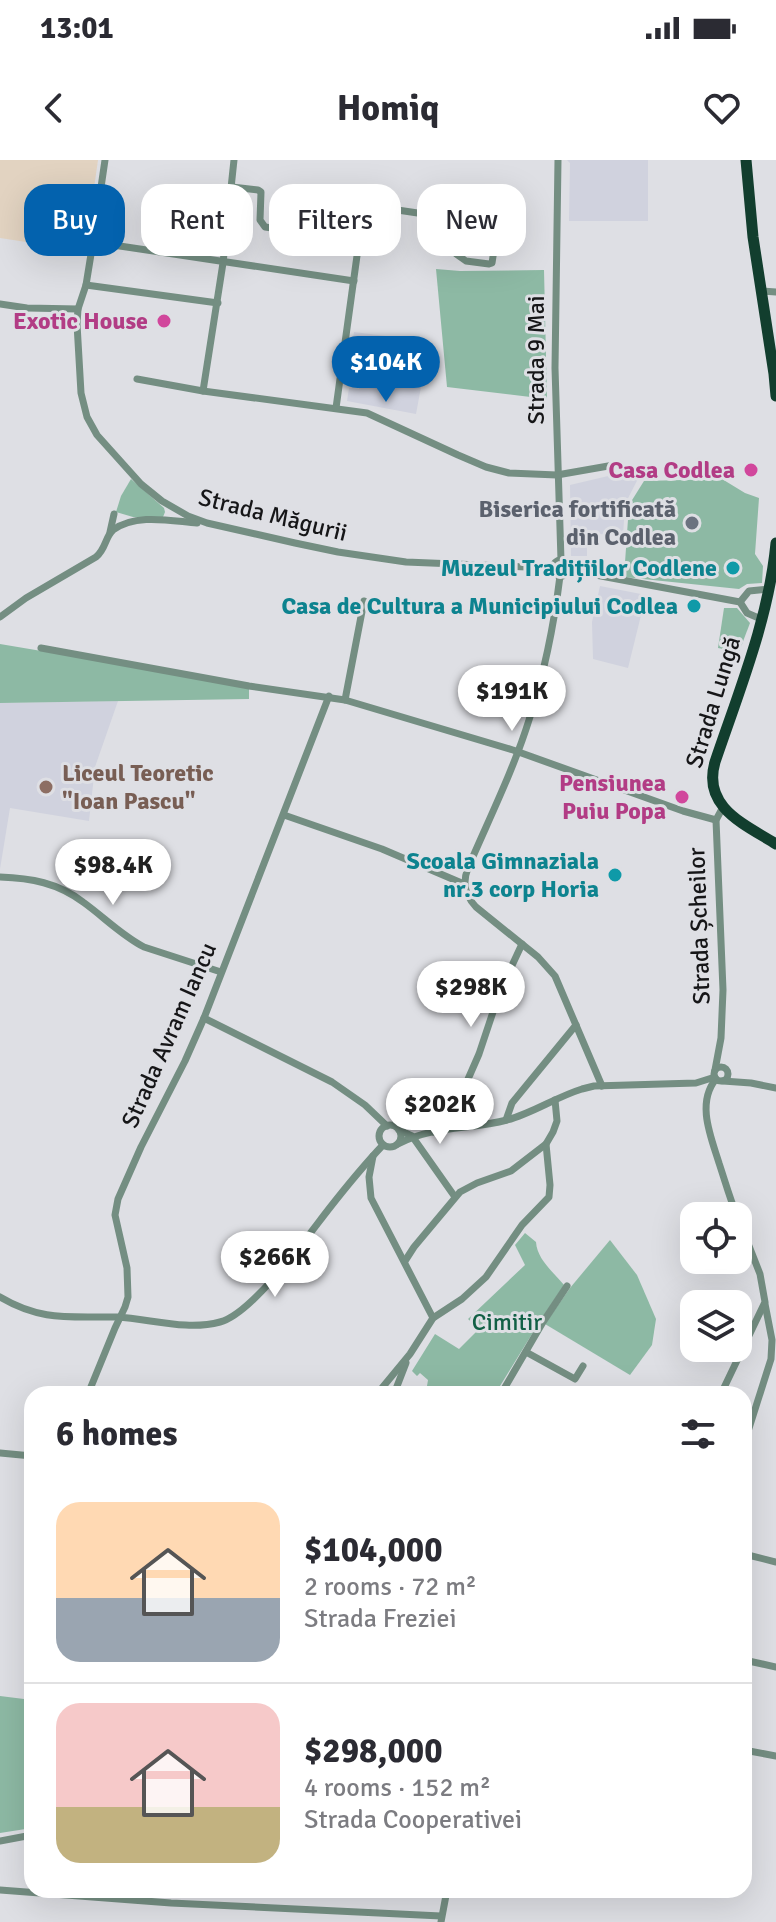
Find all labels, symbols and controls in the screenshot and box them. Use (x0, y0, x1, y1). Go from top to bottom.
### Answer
text: 13:01 (40, 10, 114, 47)
icon: back (32, 86, 76, 130)
text: Homiq (337, 86, 439, 131)
icon: heart (700, 86, 744, 130)
chip: Buy (24, 184, 125, 256)
chip: Rent (141, 184, 253, 256)
chip: Filters (269, 184, 401, 256)
chip: New (417, 184, 526, 256)
street label: Strada 9 Mai (521, 296, 551, 424)
place label: Exotic House (13, 306, 148, 336)
marker: Exotic House (155, 312, 173, 330)
pin: $104K (330, 336, 442, 404)
text: $104K (350, 346, 422, 378)
place label: Casa Codlea (608, 455, 735, 485)
marker: Casa Codlea (742, 461, 760, 479)
street label: Strada Măgurii (196, 482, 350, 548)
place label: Biserica fortificată din Codlea (479, 494, 676, 552)
marker: Biserica fortificată din Codlea (683, 514, 701, 532)
place label: Muzeul Tradițiilor Codlene (441, 553, 717, 583)
marker: Muzeul Tradițiilor Codlene (724, 559, 742, 577)
place label: Casa de Cultura a Municipiului Codlea (282, 591, 678, 621)
marker: Casa de Cultura a Municipiului Codlea (685, 597, 703, 615)
street label: Strada Lungă (679, 633, 747, 771)
pin: $191K (456, 665, 568, 733)
text: $191K (476, 675, 548, 707)
place label: Liceul Teoretic "Ioan Pascu" (62, 758, 214, 816)
place label: Pensiunea Puiu Popa (559, 768, 666, 826)
marker: Liceul Teoretic "Ioan Pascu" (37, 778, 55, 796)
marker: Pensiunea Puiu Popa (673, 788, 691, 806)
pin: $98.4K (48, 839, 178, 907)
place label: Scoala Gimnaziala nr.3 corp Horia (407, 846, 599, 904)
street label: Strada Șcheilor (681, 847, 717, 1005)
text: $98.4K (73, 849, 153, 881)
marker: Scoala Gimnaziala nr.3 corp Horia (606, 866, 624, 884)
street label: Strada Avram Iancu (115, 938, 223, 1132)
pin: $298K (415, 961, 527, 1029)
text: $298K (435, 971, 507, 1003)
pin: $202K (384, 1078, 496, 1146)
text: $202K (404, 1088, 476, 1120)
map controls (680, 1202, 752, 1362)
button: locate (680, 1202, 752, 1274)
pin: $266K (219, 1231, 331, 1299)
text: $266K (239, 1241, 311, 1273)
button: layers (680, 1290, 752, 1362)
park label: Cimitir (472, 1307, 542, 1337)
icon: filters (676, 1412, 720, 1456)
text: 6 homes (56, 1413, 177, 1455)
text: $104,000 (304, 1529, 443, 1571)
icon: home (120, 1534, 216, 1630)
text: 2 rooms · 72 m² (304, 1571, 477, 1603)
text: Strada Freziei (304, 1603, 456, 1635)
text: $298,000 (304, 1730, 443, 1772)
icon: home (120, 1735, 216, 1831)
text: 4 rooms · 152 m² (304, 1772, 491, 1804)
text: Strada Cooperativei (304, 1804, 522, 1836)

